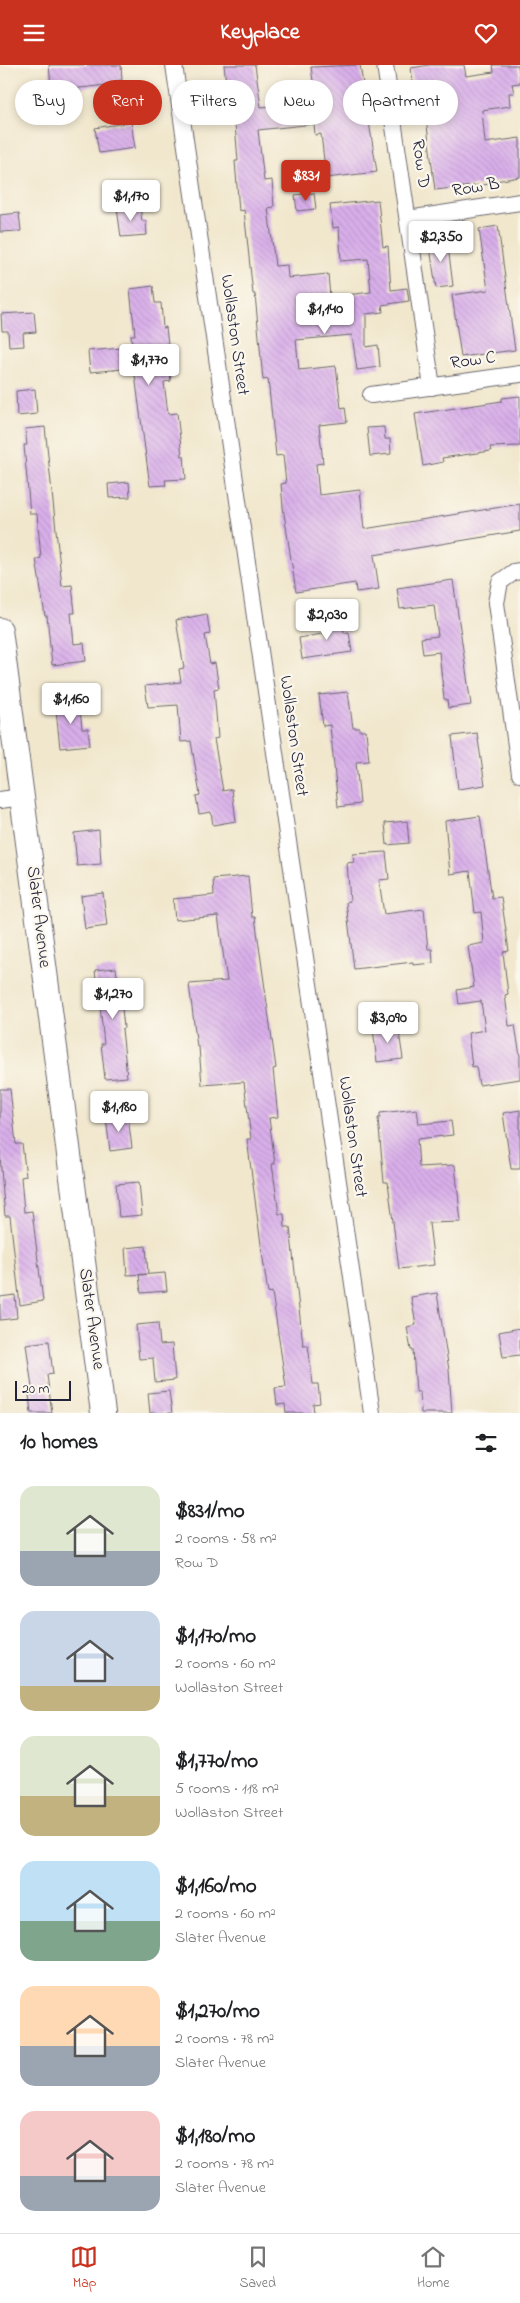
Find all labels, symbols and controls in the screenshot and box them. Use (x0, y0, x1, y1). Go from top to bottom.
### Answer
text: Keyplace (220, 17, 300, 49)
icon: menu (20, 19, 48, 47)
icon: heart (472, 19, 500, 47)
chip: Buy (15, 80, 83, 125)
chip: Rent (93, 80, 162, 125)
chip: Filters (172, 80, 255, 125)
chip: New (265, 80, 333, 125)
chip: Apartment (343, 80, 458, 125)
street label: Row D (404, 138, 436, 190)
pin: $831 (276, 159, 336, 202)
text: $831 (292, 164, 320, 188)
street label: Row B (450, 171, 502, 205)
pin: $1,170 (90, 179, 172, 222)
text: $1,170 (113, 184, 149, 208)
pin: $2,350 (400, 221, 482, 263)
text: $2,350 (419, 225, 463, 249)
street label: Wollaston Street (213, 273, 255, 397)
pin: $1,140 (284, 293, 366, 335)
text: $1,140 (307, 297, 343, 321)
pin: $1,770 (108, 343, 190, 386)
street label: Row C (449, 345, 497, 377)
text: $1,770 (130, 348, 168, 372)
pin: $2,030 (286, 599, 368, 641)
text: $2,030 (307, 603, 347, 627)
street label: Wollaston Street (272, 674, 314, 798)
pin: $1,160 (30, 683, 112, 725)
text: $1,160 (53, 687, 89, 711)
street label: Slater Avenue (19, 865, 57, 970)
pin: $1,270 (72, 977, 154, 1020)
text: $1,270 (94, 982, 132, 1006)
pin: $3,090 (347, 1001, 429, 1044)
text: $3,090 (369, 1006, 407, 1030)
street label: Wollaston Street (331, 1075, 373, 1199)
pin: $1,180 (78, 1091, 160, 1133)
text: $1,180 (101, 1095, 137, 1119)
street label: Slater Avenue (71, 1267, 111, 1372)
scale bar (15, 1378, 71, 1401)
text: 20 m (22, 1379, 49, 1400)
text: 10 homes (20, 1428, 98, 1458)
icon: filters (472, 1429, 500, 1457)
text: $831/mo (175, 1497, 245, 1527)
icon: home (60, 1506, 120, 1566)
text: 2 rooms · 58 m² (175, 1527, 277, 1551)
text: Row D (175, 1551, 218, 1575)
text: $1,170/mo (175, 1622, 256, 1652)
icon: home (60, 1631, 120, 1691)
text: 2 rooms · 60 m² (175, 1652, 276, 1676)
text: Wollaston Street (175, 1676, 283, 1700)
text: $1,770/mo (175, 1747, 258, 1777)
icon: home (60, 1756, 120, 1816)
text: 5 rooms · 118 m² (175, 1777, 279, 1801)
text: Wollaston Street (175, 1801, 283, 1825)
text: $1,160/mo (175, 1872, 257, 1902)
icon: home (60, 1881, 120, 1941)
text: 2 rooms · 60 m² (175, 1902, 276, 1926)
text: Slater Avenue (175, 1926, 266, 1950)
text: $1,270/mo (175, 1997, 260, 2027)
icon: home (60, 2006, 120, 2066)
text: 2 rooms · 78 m² (175, 2027, 274, 2051)
text: Slater Avenue (175, 2051, 266, 2075)
text: $1,180/mo (175, 2122, 255, 2152)
icon: home (60, 2131, 120, 2191)
text: 2 rooms · 78 m² (175, 2152, 274, 2176)
text: Slater Avenue (175, 2176, 266, 2200)
tab: Map (70, 2243, 98, 2294)
tab: Saved (239, 2243, 276, 2294)
tab: Home (417, 2243, 450, 2294)

